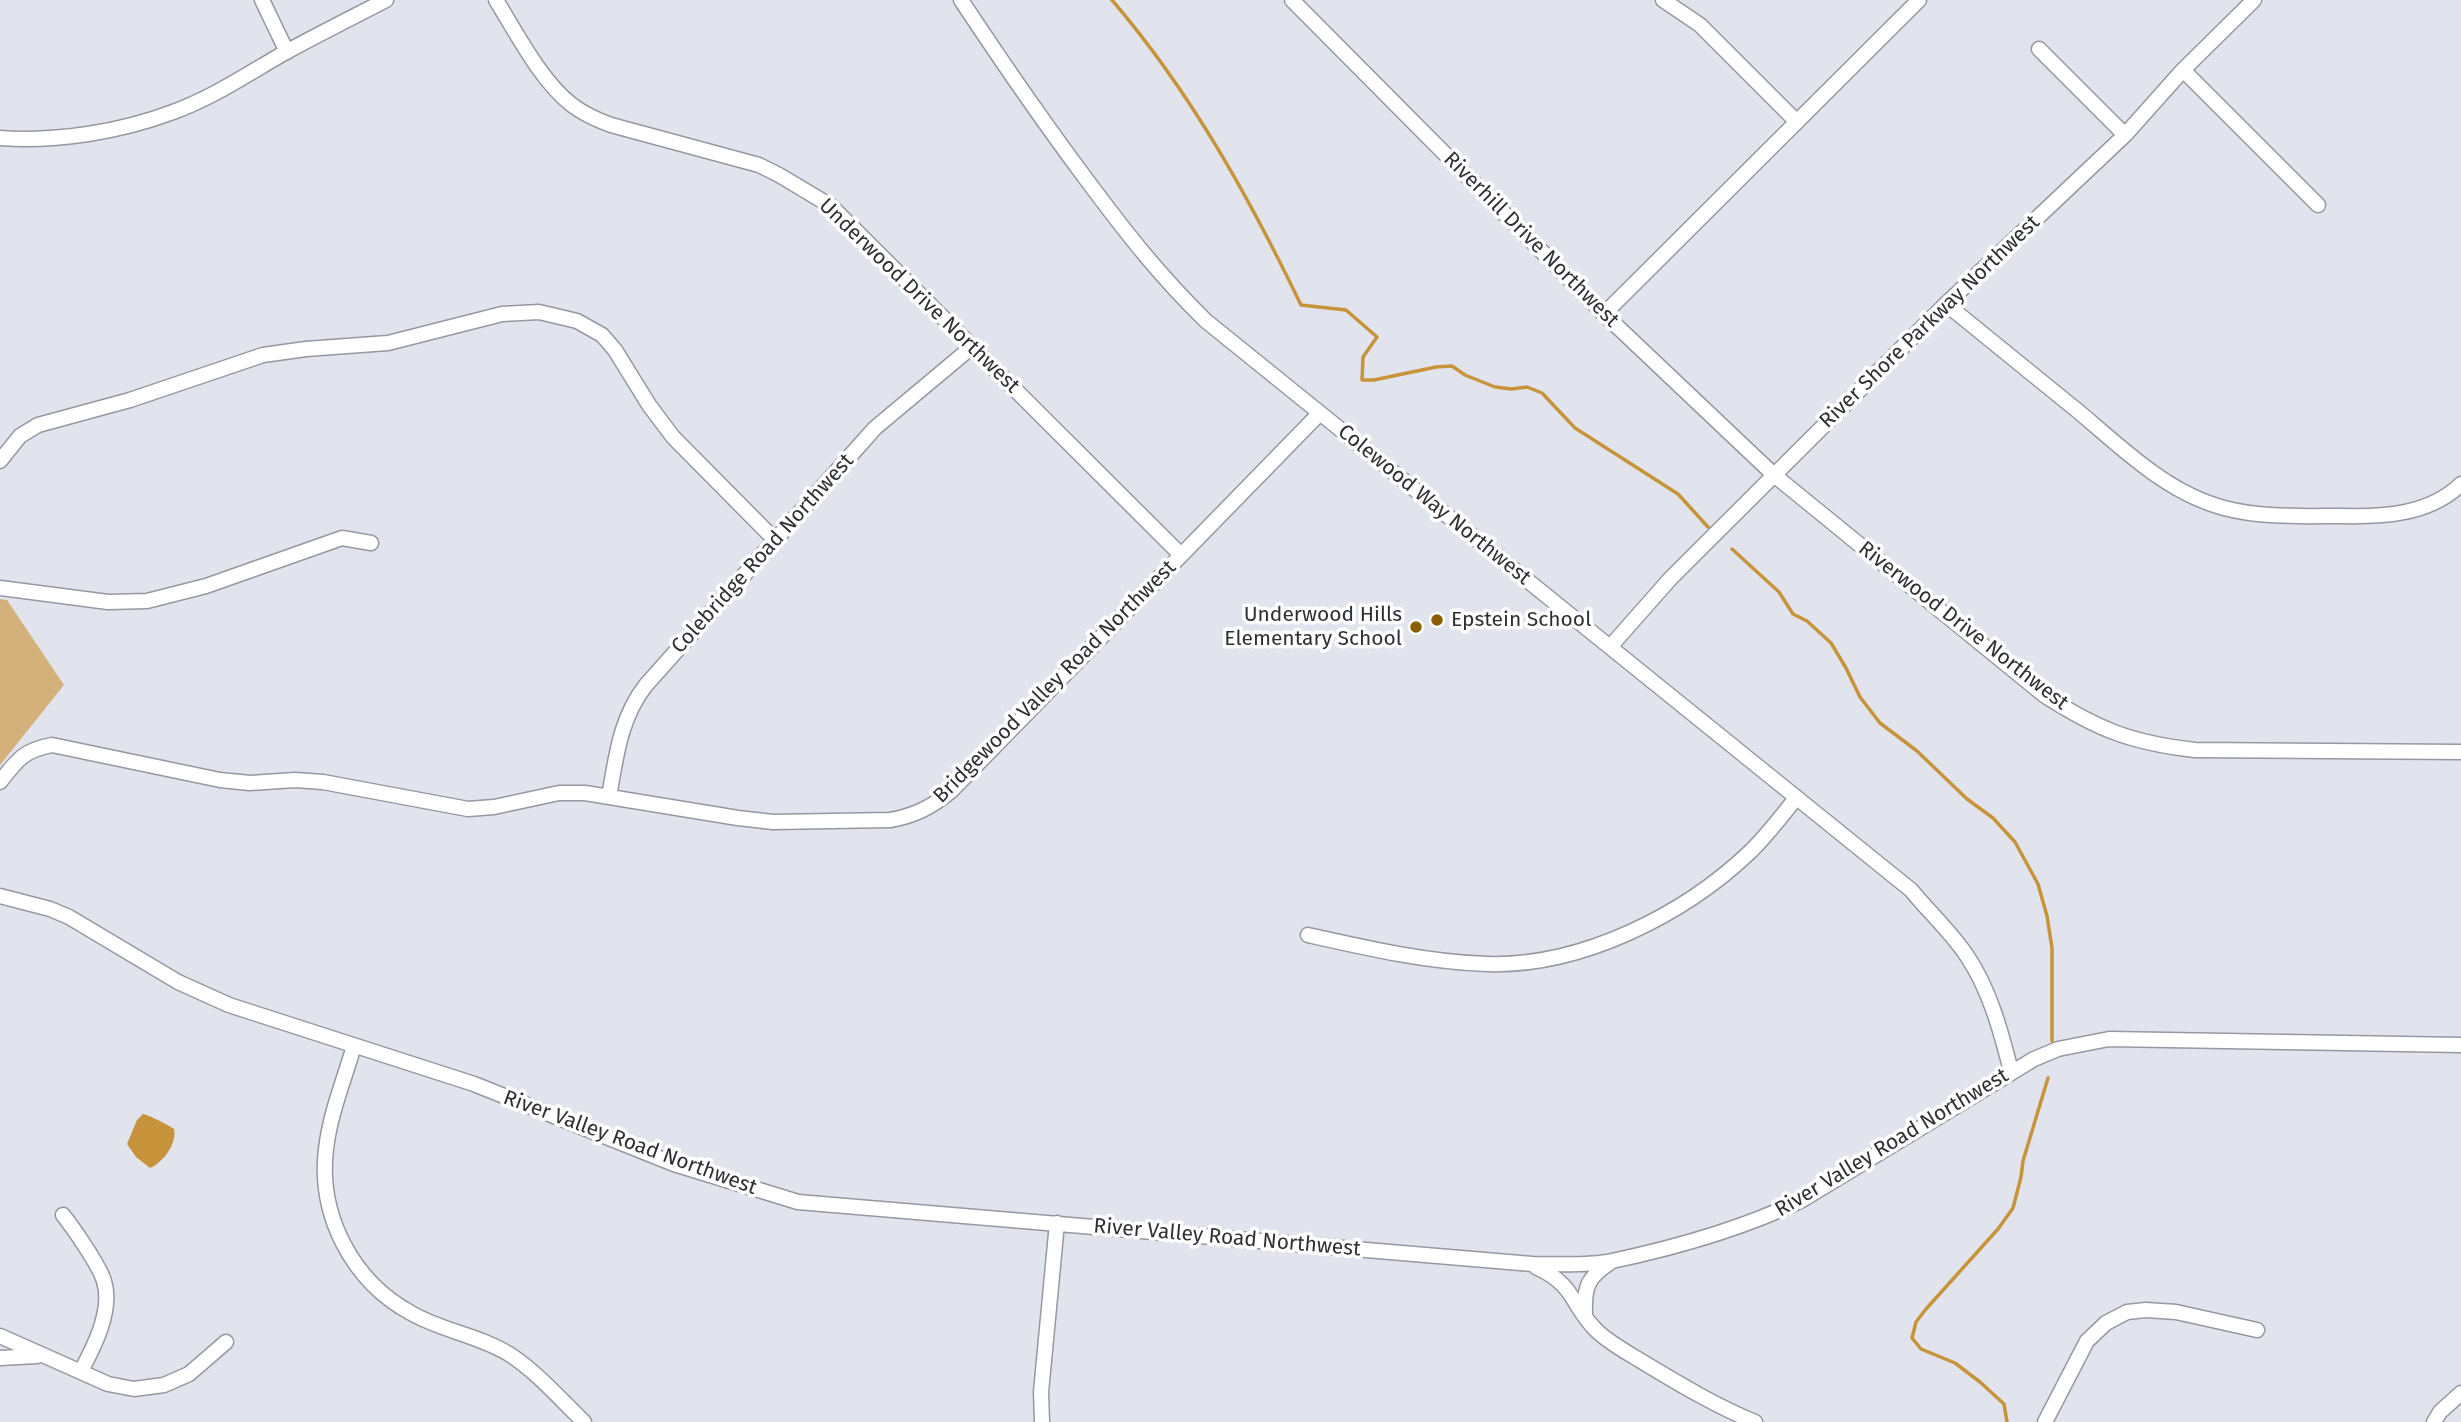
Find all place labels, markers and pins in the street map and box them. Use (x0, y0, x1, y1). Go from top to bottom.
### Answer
place label: Underwood Hills Elementary School (1224, 602, 1402, 652)
place label: Epstein School (1451, 607, 1591, 633)
marker: Epstein School (1429, 612, 1445, 628)
marker: Underwood Hills Elementary School (1408, 619, 1424, 635)

